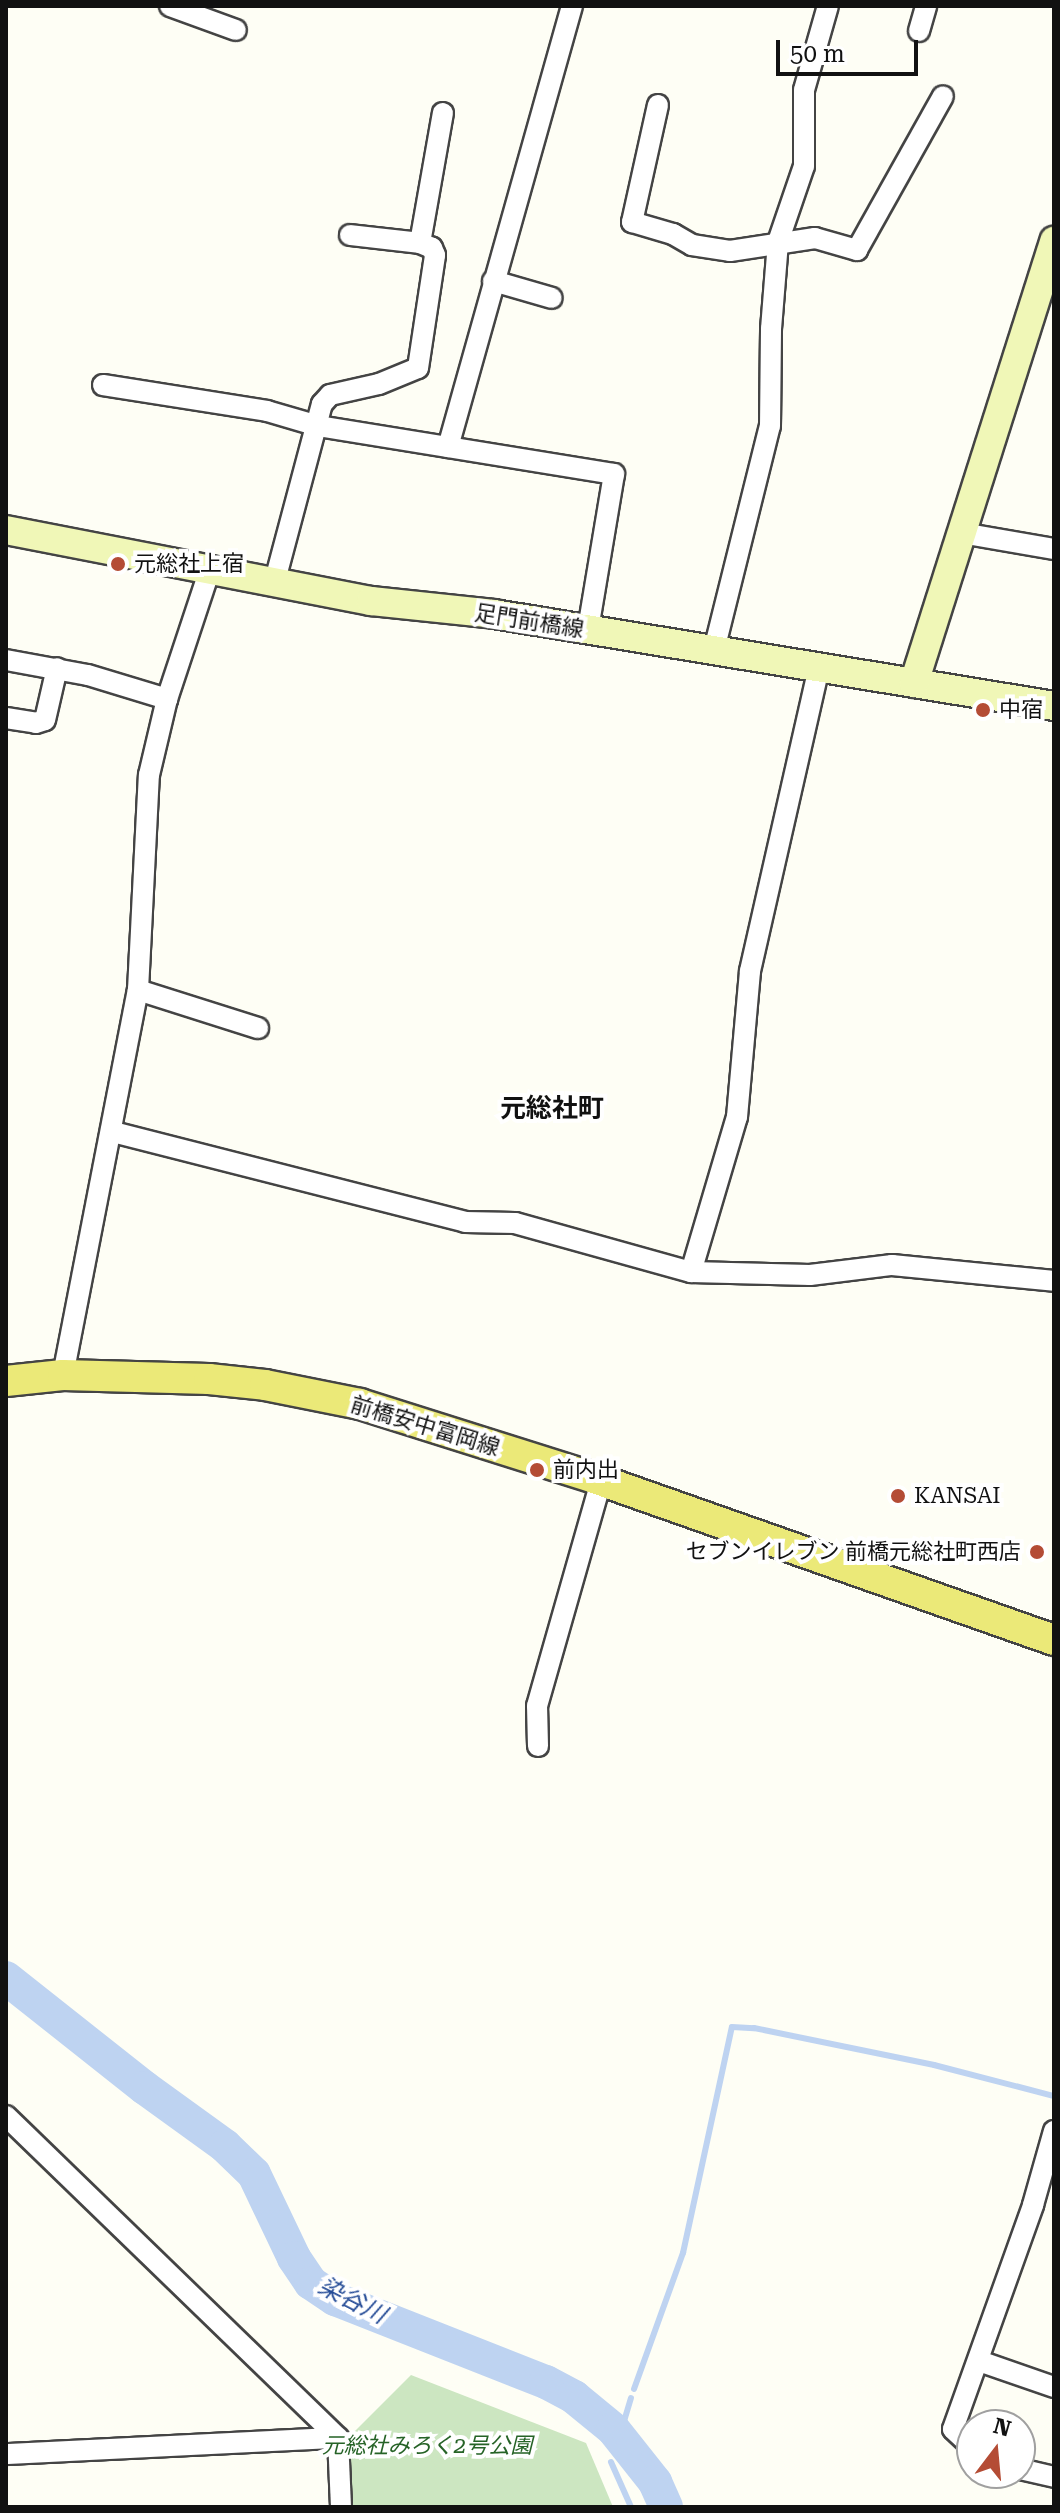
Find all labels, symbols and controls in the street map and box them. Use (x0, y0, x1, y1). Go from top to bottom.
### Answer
scale bar (780, 24, 922, 74)
text: 50 m (790, 40, 845, 68)
place label: 元総社上宿 (134, 551, 244, 577)
marker: 元総社上宿 (109, 555, 127, 573)
street label: 足門前橋線 (473, 599, 585, 643)
place label: 中宿 (999, 697, 1043, 723)
marker: 中宿 (974, 701, 992, 719)
district label: 元総社町 (500, 1093, 604, 1125)
street label: 前橋安中富岡線 (348, 1391, 502, 1461)
place label: 前内出 (553, 1457, 619, 1483)
marker: 前内出 (528, 1461, 546, 1479)
place label: KANSAI (914, 1483, 1001, 1509)
marker: KANSAI (889, 1487, 907, 1505)
place label: セブンイレブン 前橋元総社町西店 (685, 1539, 1021, 1565)
marker: セブンイレブン 前橋元総社町西店 (1028, 1543, 1046, 1561)
water label: 染谷川 (313, 2272, 391, 2330)
north arrow (956, 2409, 1036, 2489)
text: N (991, 2413, 1014, 2442)
park label: 元総社みろく2号公園 (322, 2433, 532, 2459)

